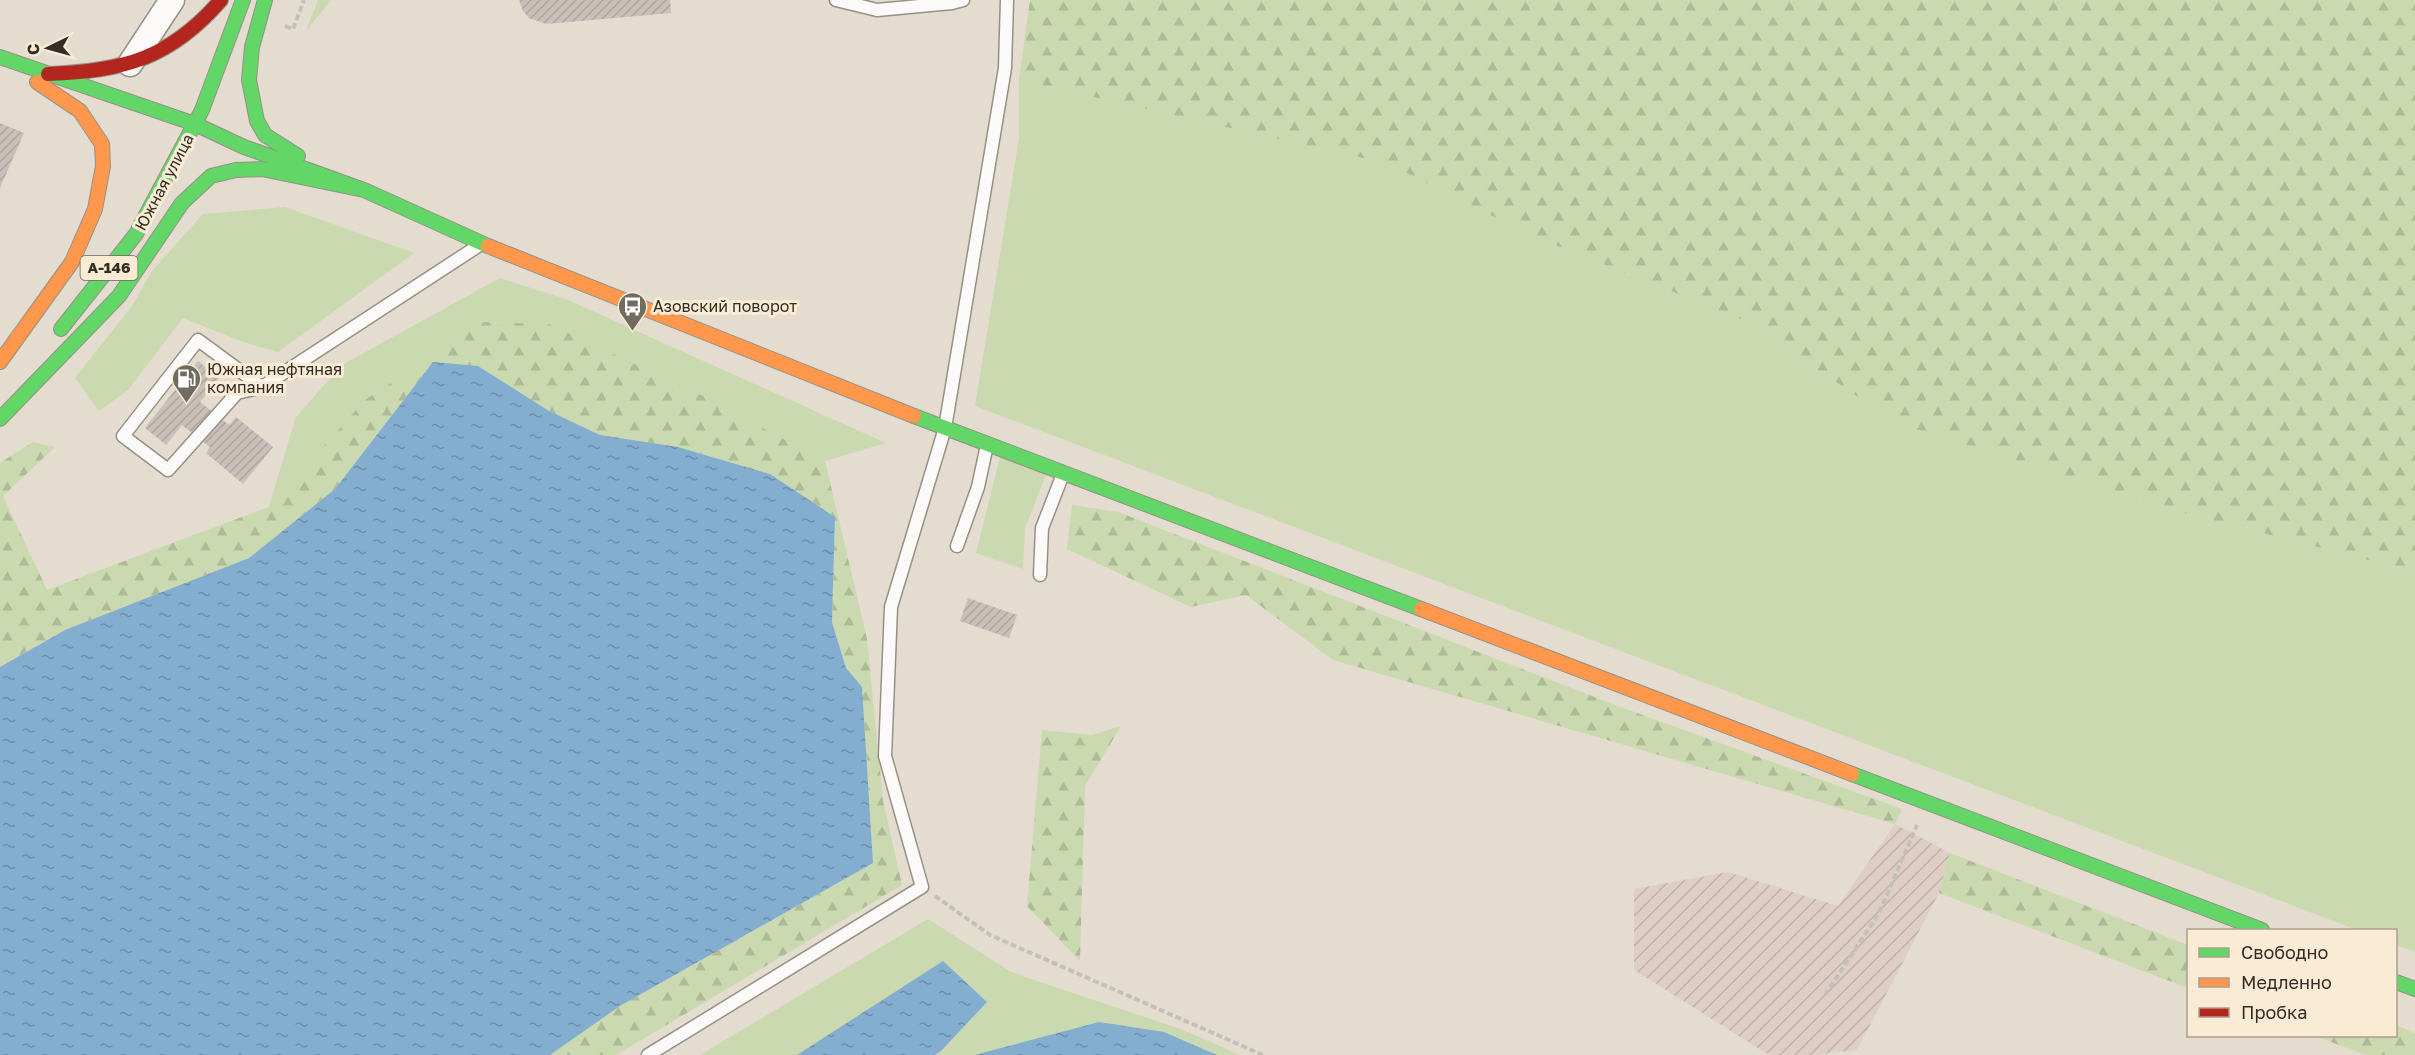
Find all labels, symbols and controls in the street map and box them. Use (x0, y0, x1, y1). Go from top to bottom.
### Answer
north arrow (18, 18, 78, 78)
text: С (23, 43, 44, 56)
street label: Южная улица (130, 130, 198, 234)
road number: А-146 (80, 256, 138, 280)
bus stop icon: Азовский поворот (616, 290, 648, 332)
place label: Азовский поворот (653, 296, 797, 316)
place label: Южная нефтяная компания (207, 359, 342, 397)
fuel station icon: Южная нефтяная компания (170, 362, 202, 404)
legend (2187, 929, 2397, 1037)
text: Свободно (2241, 941, 2328, 963)
text: Медленно (2241, 971, 2332, 993)
text: Пробка (2241, 1001, 2307, 1023)

